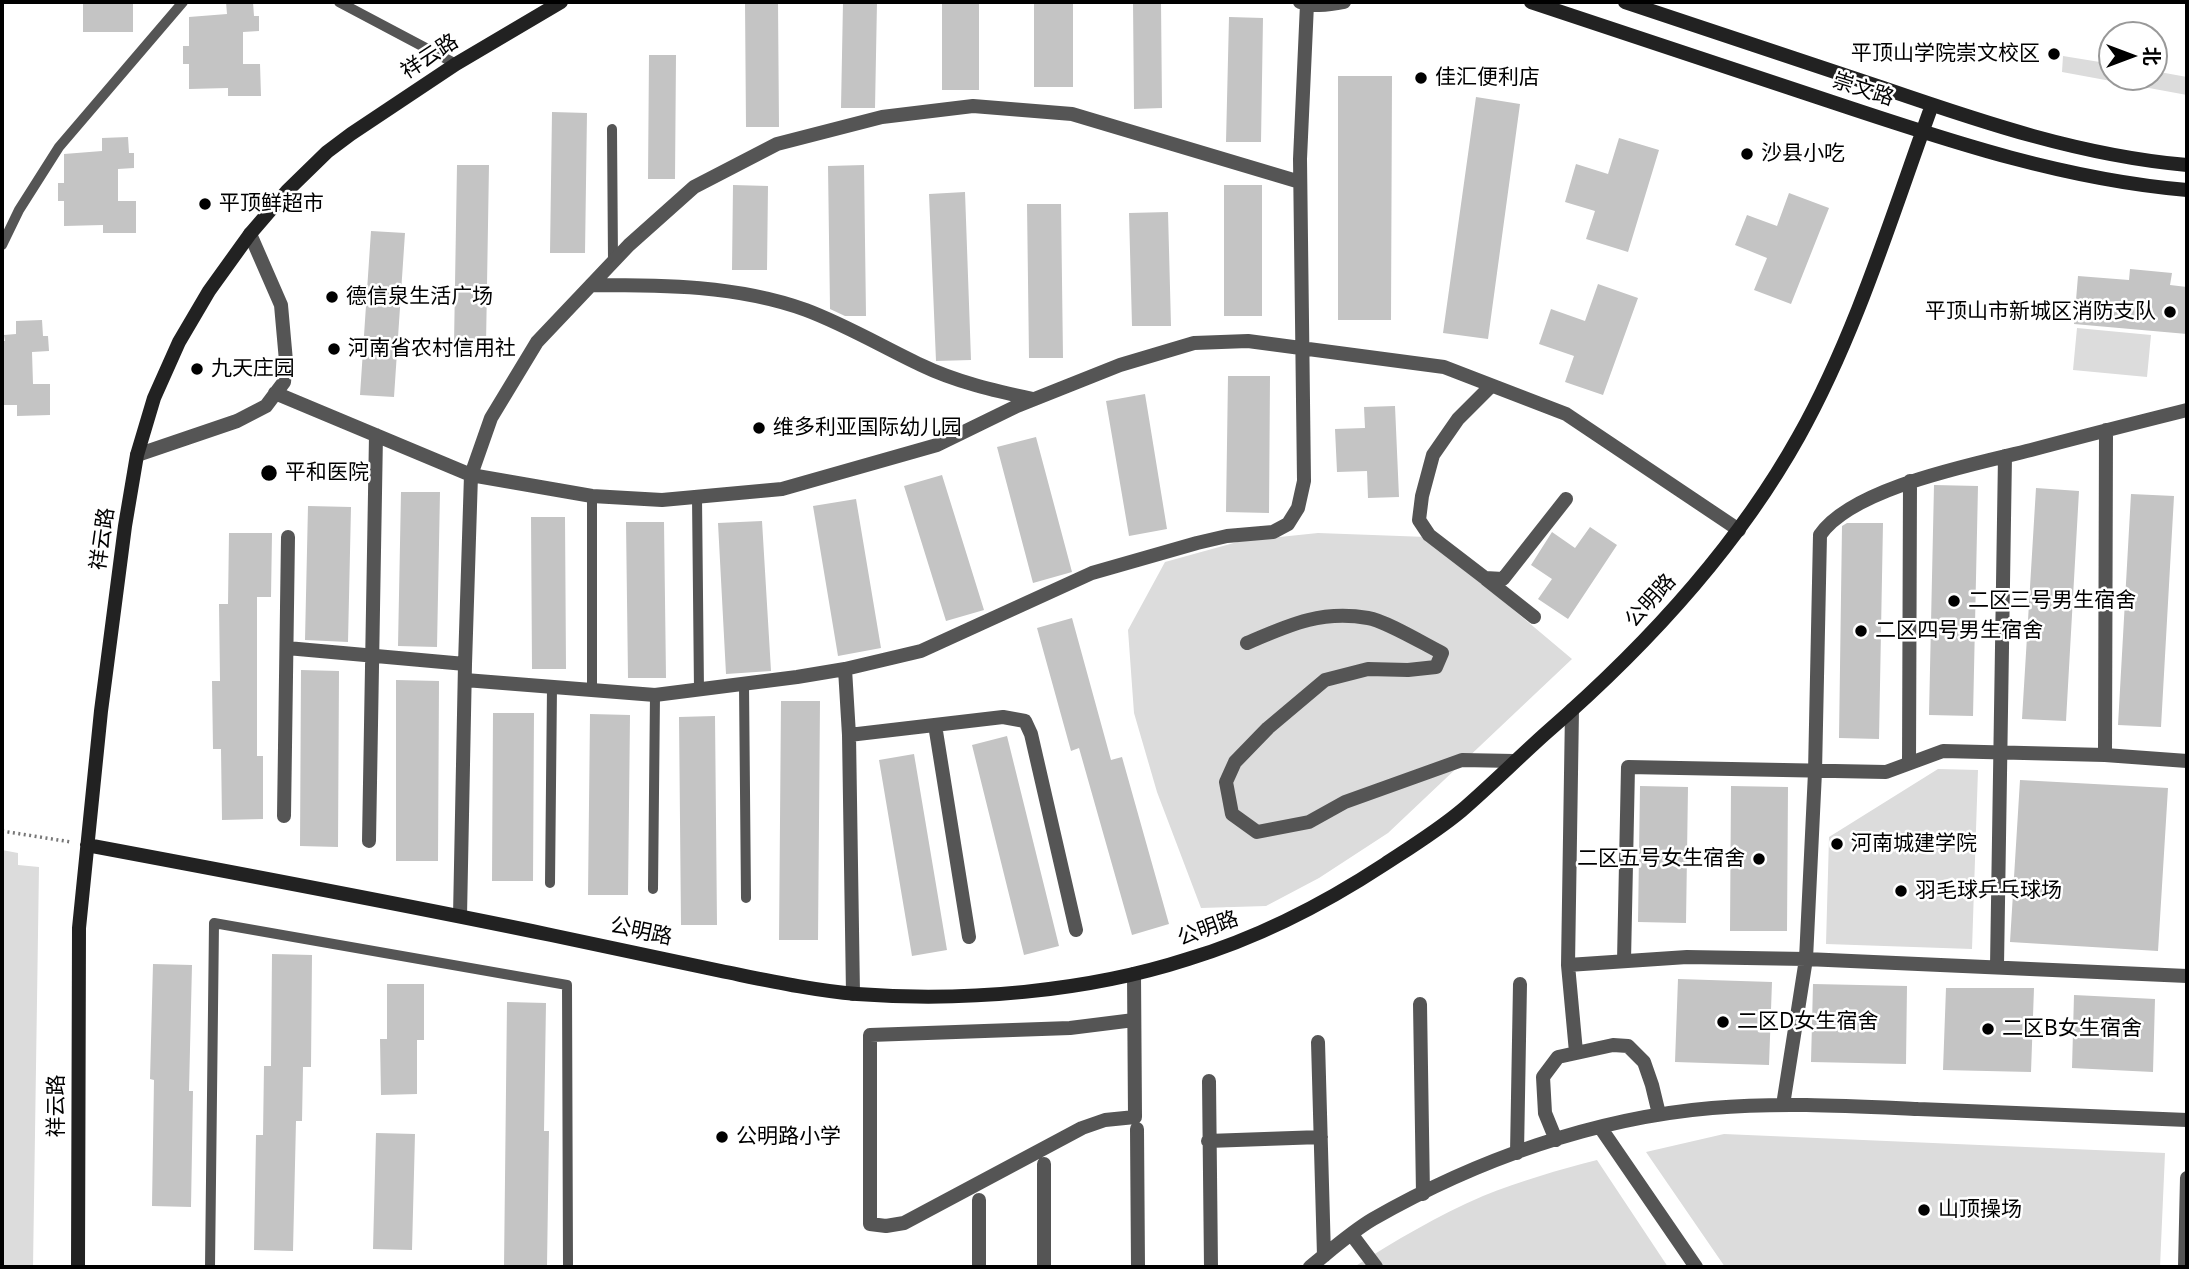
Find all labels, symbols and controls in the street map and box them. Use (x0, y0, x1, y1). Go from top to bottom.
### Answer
north arrow (2098, 21, 2168, 91)
street label: 祥云路 (397, 29, 463, 85)
place label: 平顶山学院崇文校区 (1851, 41, 2040, 67)
marker: 平顶山学院崇文校区 (2046, 46, 2062, 62)
text: 北 (2139, 46, 2165, 66)
place label: 佳汇便利店 (1435, 65, 1540, 91)
street label: 崇文路 (1829, 68, 1897, 112)
marker: 佳汇便利店 (1413, 70, 1429, 86)
place label: 沙县小吃 (1761, 141, 1845, 167)
marker: 沙县小吃 (1739, 146, 1755, 162)
place label: 平顶鲜超市 (219, 191, 324, 217)
marker: 平顶鲜超市 (197, 196, 213, 212)
place label: 德信泉生活广场 (346, 284, 493, 310)
marker: 德信泉生活广场 (324, 289, 340, 305)
place label: 平顶山市新城区消防支队 (1925, 299, 2156, 325)
marker: 平顶山市新城区消防支队 (2162, 304, 2178, 320)
place label: 河南省农村信用社 (348, 336, 516, 362)
marker: 河南省农村信用社 (326, 341, 342, 357)
place label: 九天庄园 (211, 356, 295, 382)
marker: 九天庄园 (189, 361, 205, 377)
place label: 维多利亚国际幼儿园 (773, 415, 962, 441)
marker: 维多利亚国际幼儿园 (751, 420, 767, 436)
place label: 平和医院 (285, 460, 369, 486)
marker: 平和医院 (259, 463, 279, 483)
street label: 祥云路 (86, 506, 120, 572)
street label: 公明路 (1621, 569, 1681, 633)
place label: 二区三号男生宿舍 (1968, 588, 2136, 614)
marker: 二区三号男生宿舍 (1946, 593, 1962, 609)
place label: 二区四号男生宿舍 (1875, 618, 2043, 644)
marker: 二区四号男生宿舍 (1853, 623, 1869, 639)
place label: 河南城建学院 (1851, 831, 1977, 857)
marker: 河南城建学院 (1829, 836, 1845, 852)
place label: 二区五号女生宿舍 (1577, 846, 1745, 872)
marker: 二区五号女生宿舍 (1751, 851, 1767, 867)
place label: 羽毛球乒乓球场 (1915, 878, 2062, 904)
marker: 羽毛球乒乓球场 (1893, 883, 1909, 899)
street label: 公明路 (1174, 906, 1242, 952)
street label: 公明路 (608, 913, 674, 951)
place label: 二区D女生宿舍 (1737, 1009, 1878, 1035)
marker: 二区D女生宿舍 (1715, 1014, 1731, 1030)
place label: 二区B女生宿舍 (2002, 1016, 2142, 1042)
marker: 二区B女生宿舍 (1980, 1021, 1996, 1037)
street label: 祥云路 (44, 1075, 70, 1137)
place label: 公明路小学 (736, 1124, 841, 1150)
marker: 公明路小学 (714, 1129, 730, 1145)
place label: 山顶操场 (1938, 1197, 2022, 1223)
marker: 山顶操场 (1916, 1202, 1932, 1218)

